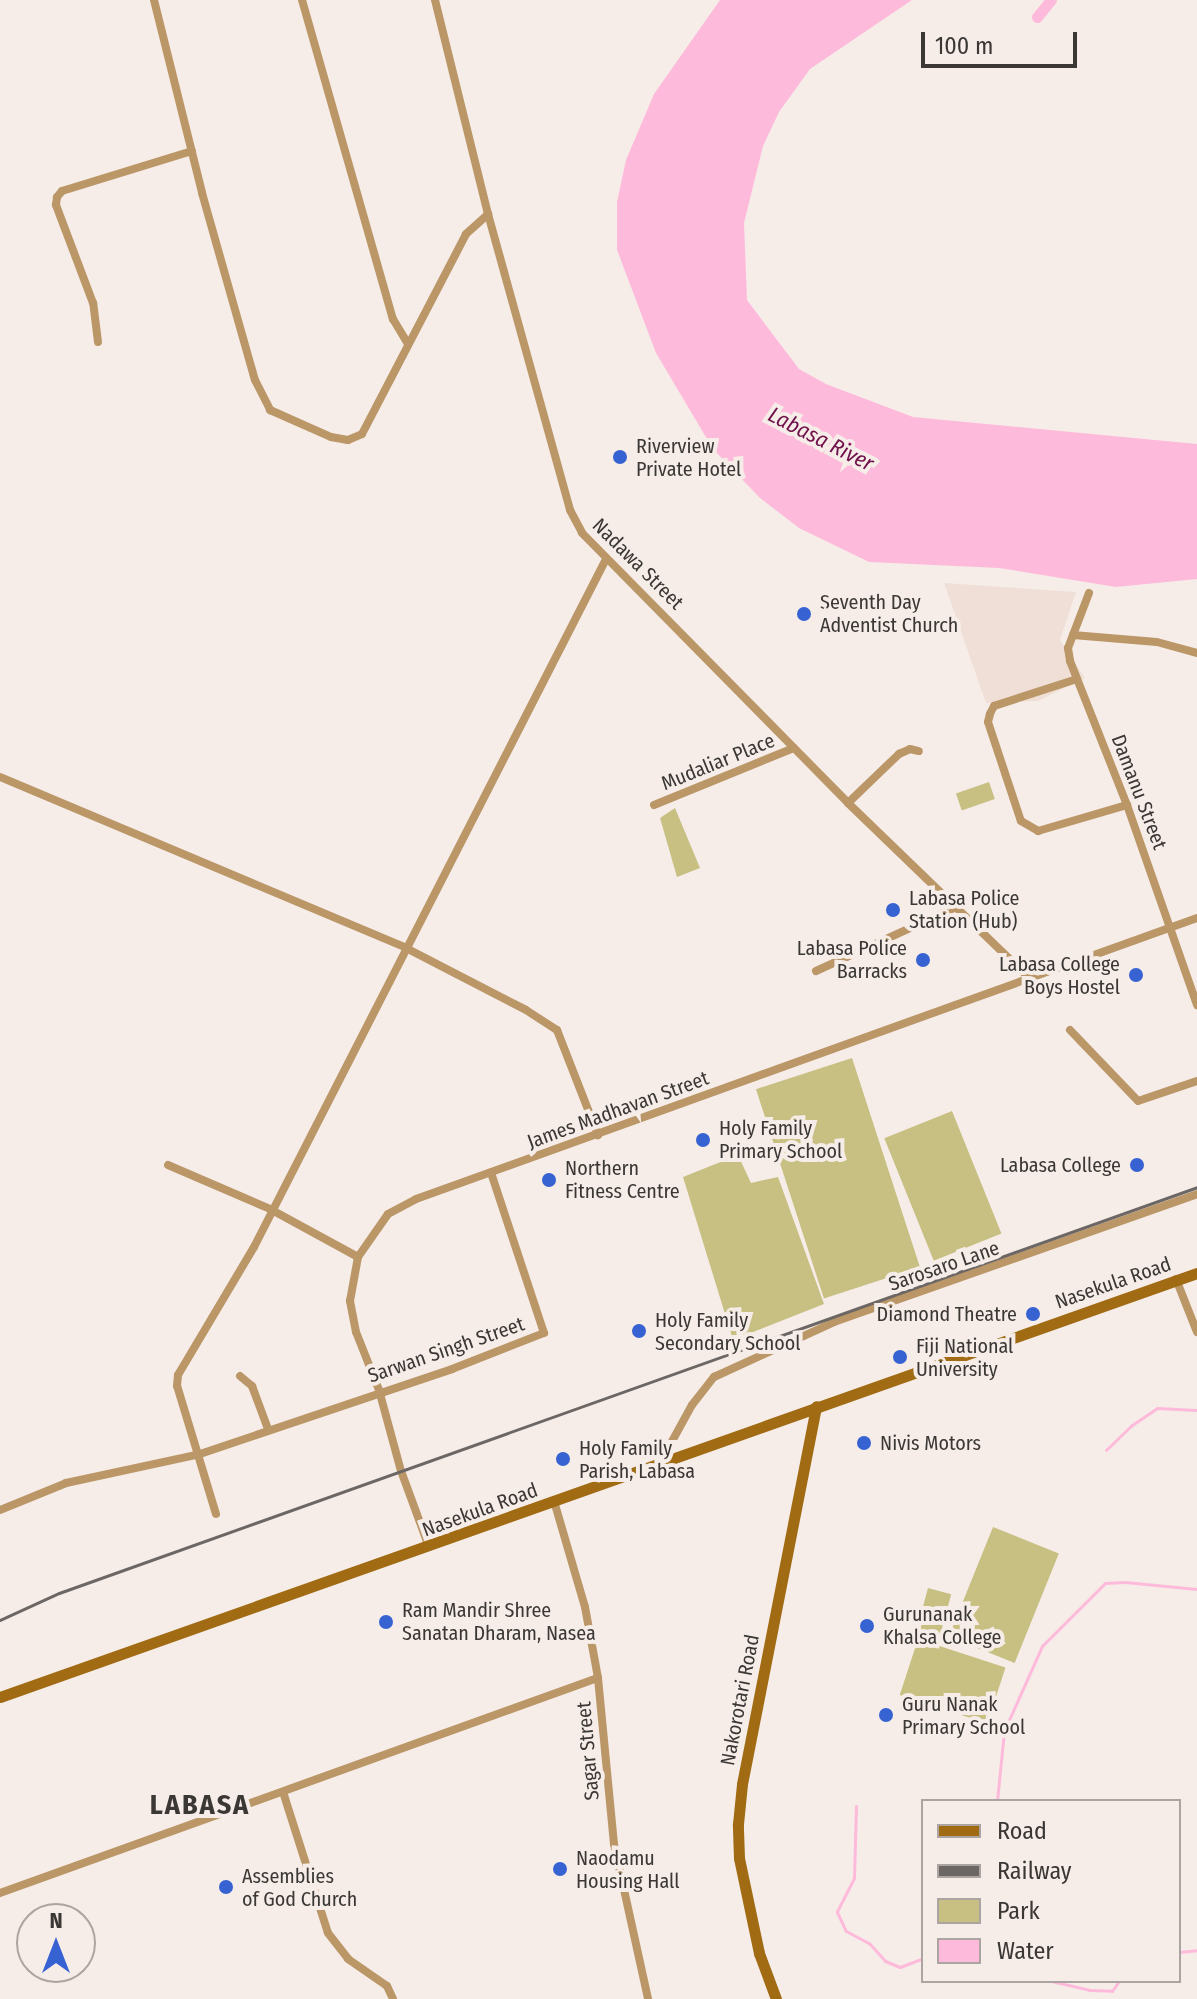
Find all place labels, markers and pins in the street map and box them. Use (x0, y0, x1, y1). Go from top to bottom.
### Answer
place label: Riverview Private Hotel (636, 434, 741, 481)
marker: Riverview Private Hotel (611, 448, 629, 466)
place label: Seventh Day Adventist Church (820, 590, 958, 637)
marker: Seventh Day Adventist Church (795, 605, 813, 623)
place label: Labasa Police Station (Hub) (909, 886, 1019, 933)
marker: Labasa Police Station (Hub) (884, 901, 902, 919)
place label: Labasa Police Barracks (797, 936, 907, 983)
marker: Labasa Police Barracks (914, 951, 932, 969)
place label: Labasa College Boys Hostel (999, 952, 1120, 999)
marker: Labasa College Boys Hostel (1127, 966, 1145, 984)
place label: Holy Family Primary School (719, 1116, 842, 1163)
marker: Holy Family Primary School (694, 1131, 712, 1149)
place label: Labasa College (1000, 1153, 1121, 1177)
place label: Northern Fitness Centre (565, 1156, 680, 1203)
marker: Labasa College (1128, 1156, 1146, 1174)
marker: Northern Fitness Centre (540, 1171, 558, 1189)
place label: Diamond Theatre (877, 1302, 1017, 1326)
marker: Diamond Theatre (1024, 1305, 1042, 1323)
place label: Holy Family Secondary School (655, 1308, 800, 1355)
marker: Holy Family Secondary School (630, 1322, 648, 1340)
place label: Fiji National University (916, 1334, 1013, 1381)
marker: Fiji National University (891, 1348, 909, 1366)
place label: Nivis Motors (880, 1431, 981, 1455)
marker: Nivis Motors (855, 1434, 873, 1452)
place label: Holy Family Parish, Labasa (579, 1436, 695, 1483)
marker: Holy Family Parish, Labasa (554, 1450, 572, 1468)
place label: Ram Mandir Shree Sanatan Dharam, Nasea (402, 1598, 596, 1645)
place label: Gurunanak Khalsa College (883, 1602, 1001, 1649)
marker: Ram Mandir Shree Sanatan Dharam, Nasea (377, 1613, 395, 1631)
marker: Gurunanak Khalsa College (858, 1617, 876, 1635)
place label: Guru Nanak Primary School (902, 1692, 1025, 1739)
marker: Guru Nanak Primary School (877, 1706, 895, 1724)
place label: Naodamu Housing Hall (576, 1846, 680, 1893)
marker: Naodamu Housing Hall (551, 1860, 569, 1878)
place label: Assemblies of God Church (242, 1864, 357, 1911)
marker: Assemblies of God Church (217, 1878, 235, 1896)

